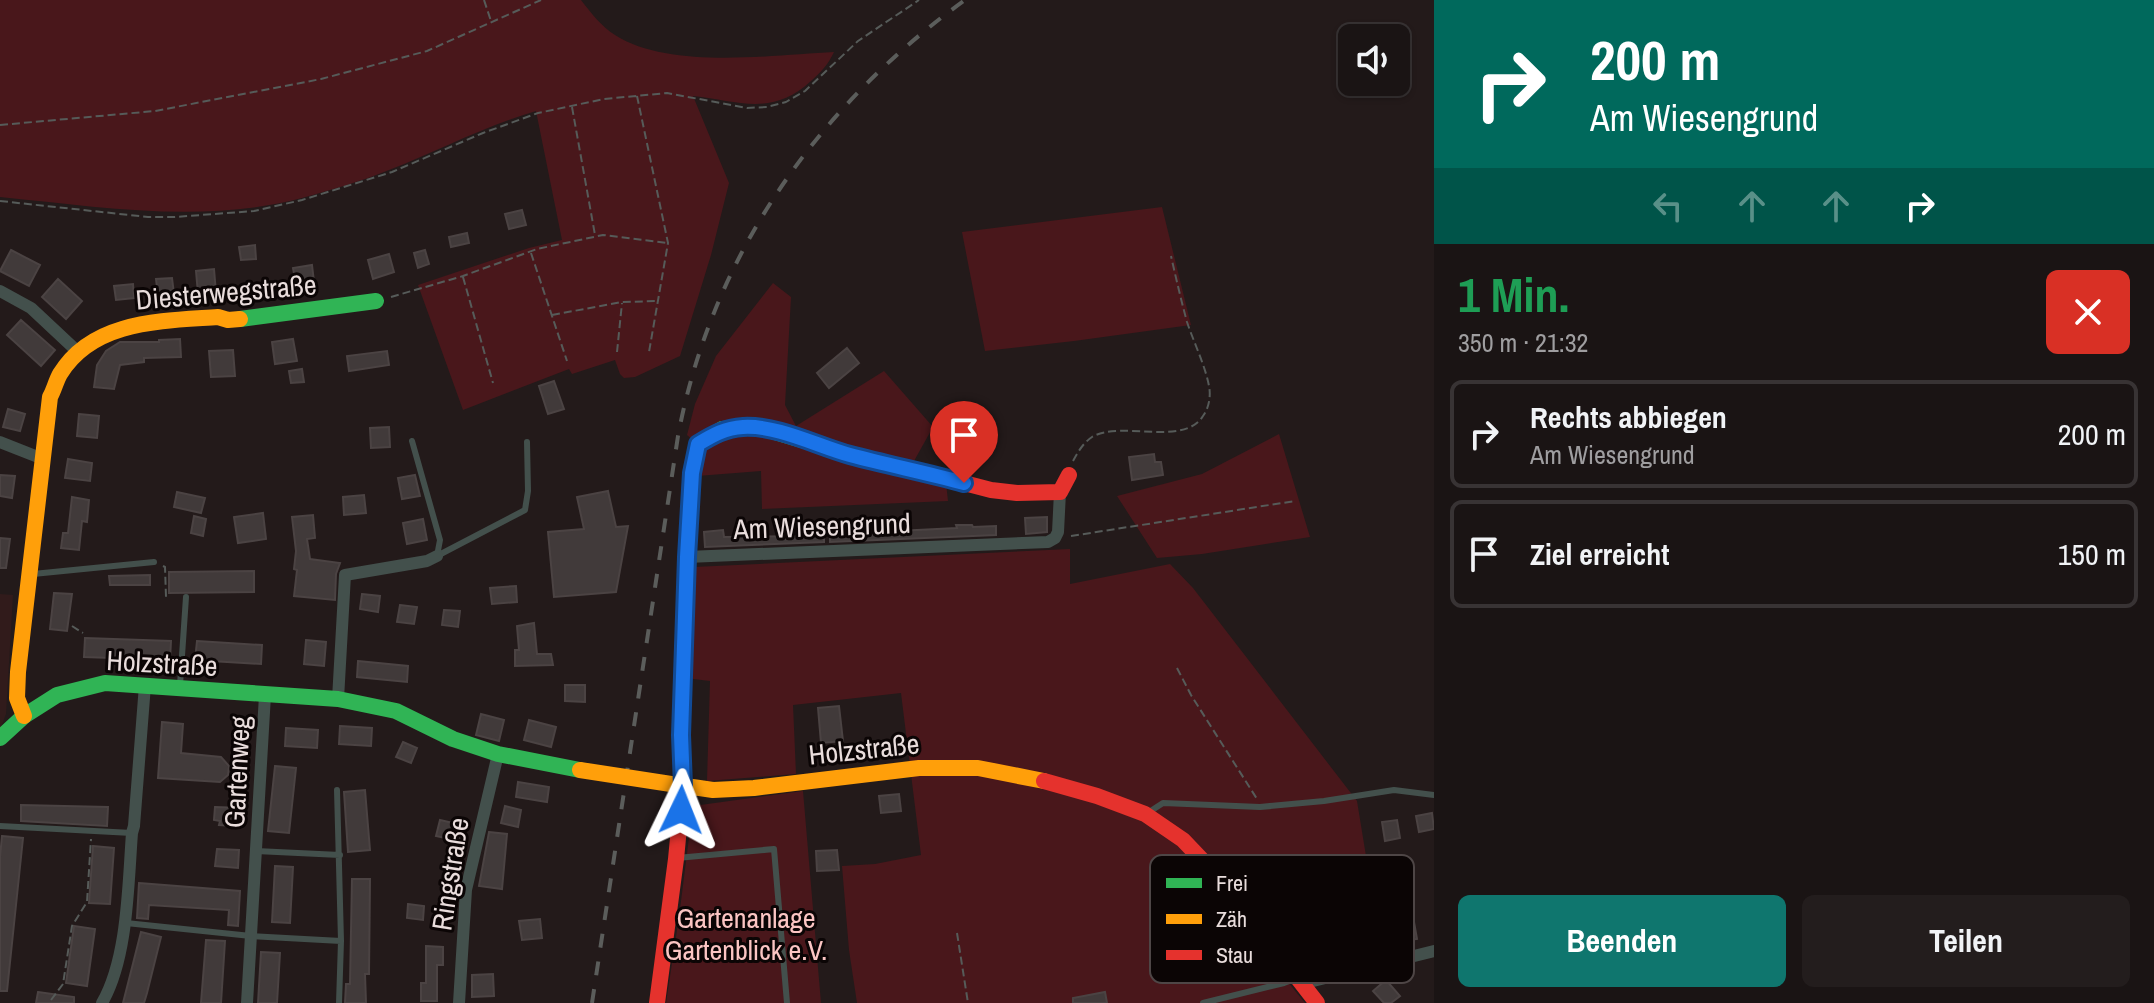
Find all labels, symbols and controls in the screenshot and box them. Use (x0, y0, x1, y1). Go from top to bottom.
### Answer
text: 200 m (1590, 22, 1720, 97)
map controls (1338, 24, 1410, 96)
button: sound (1338, 24, 1410, 96)
icon: right (1458, 32, 1562, 136)
text: Am Wiesengrund (1590, 94, 1818, 142)
icon: left (1646, 184, 1690, 228)
icon: ahead (1730, 184, 1774, 228)
icon: ahead (1814, 184, 1858, 228)
icon: right (1898, 184, 1942, 228)
text: 1 Min. (1458, 262, 1570, 327)
street label: Diesterwegstraße (134, 265, 318, 319)
button: close (2046, 270, 2130, 354)
text: 350 m · 21:32 (1458, 325, 1588, 360)
text: Rechts abbiegen (1530, 397, 1727, 437)
pin (930, 401, 998, 483)
icon: right (1462, 412, 1506, 456)
icon: arrive (942, 413, 986, 457)
text: 200 m (2058, 414, 2126, 454)
text: Am Wiesengrund (1530, 437, 1695, 472)
street label: Am Wiesengrund (732, 504, 911, 548)
icon: arrive (1462, 532, 1506, 576)
text: Ziel erreicht (1530, 534, 1669, 574)
text: 150 m (2058, 534, 2126, 574)
street label: Holzstraße (106, 641, 218, 685)
street label: Gartenweg (215, 715, 259, 829)
street label: Holzstraße (807, 724, 921, 774)
position arrow (639, 768, 723, 852)
street label: Ringstraße (422, 815, 478, 933)
legend (1150, 855, 1414, 983)
text: Frei (1216, 868, 1248, 898)
button: Beenden (1458, 895, 1786, 987)
button: Teilen (1802, 895, 2130, 987)
park label: Gartenanlage Gartenblick e.V. (665, 899, 827, 969)
text: Zäh (1216, 904, 1247, 934)
text: Stau (1216, 940, 1253, 970)

